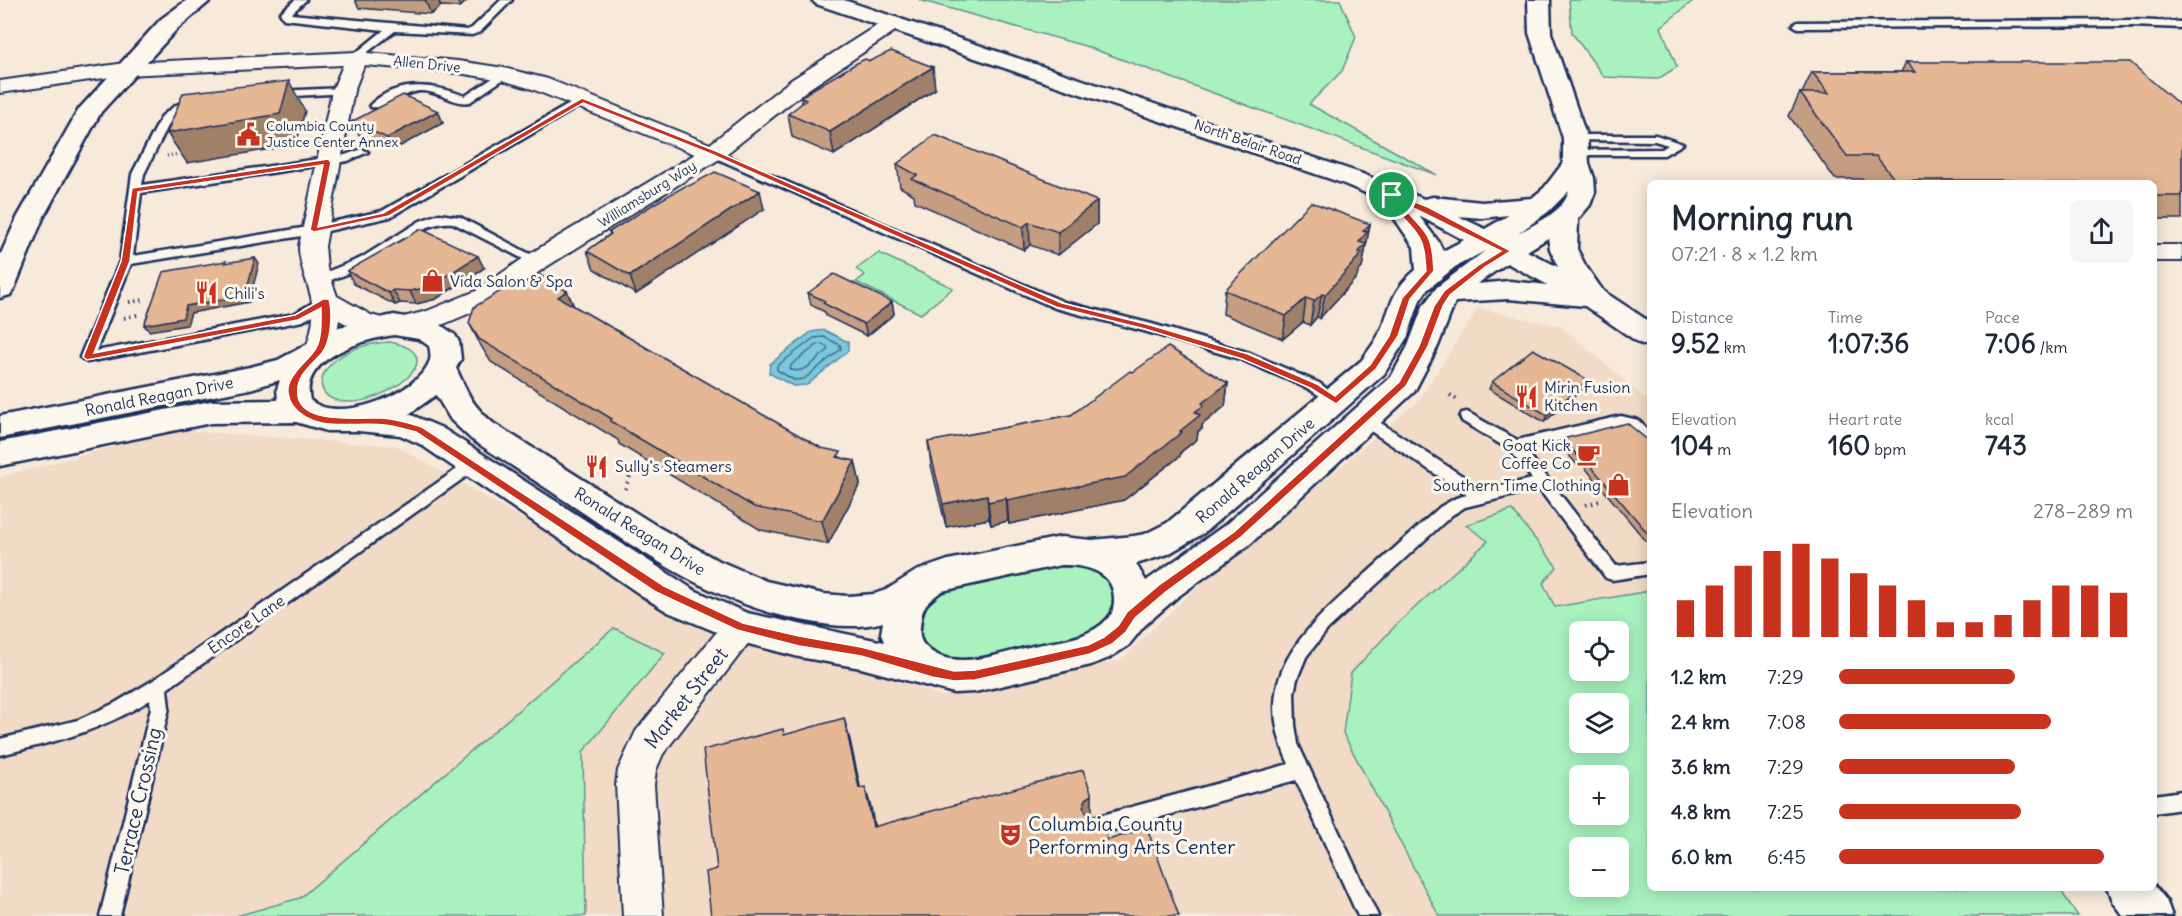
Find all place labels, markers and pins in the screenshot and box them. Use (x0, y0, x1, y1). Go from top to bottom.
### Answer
place label: Columbia County Justice Center Annex (266, 117, 399, 151)
public building icon: Columbia County Justice Center Annex (235, 121, 261, 147)
pin (1366, 169, 1417, 220)
shop icon: Vida Salon & Spa (419, 268, 445, 294)
place label: Vida Salon & Spa (450, 271, 573, 291)
restaurant icon: Chili's (193, 280, 219, 306)
place label: Chili's (224, 283, 265, 303)
place label: Mirin Fusion Kitchen (1544, 377, 1631, 415)
restaurant icon: Mirin Fusion Kitchen (1513, 383, 1539, 409)
place label: Goat Kick Coffee Co (1501, 435, 1571, 473)
cafe icon: Goat Kick Coffee Co (1576, 441, 1602, 467)
restaurant icon: Sully's Steamers (584, 453, 610, 479)
place label: Sully's Steamers (615, 456, 732, 476)
shop icon: Southern Time Clothing (1606, 472, 1632, 498)
place label: Southern Time Clothing (1433, 475, 1601, 495)
place label: Columbia County Performing Arts Center (1028, 811, 1235, 859)
theatre icon: Columbia County Performing Arts Center (997, 822, 1023, 848)

